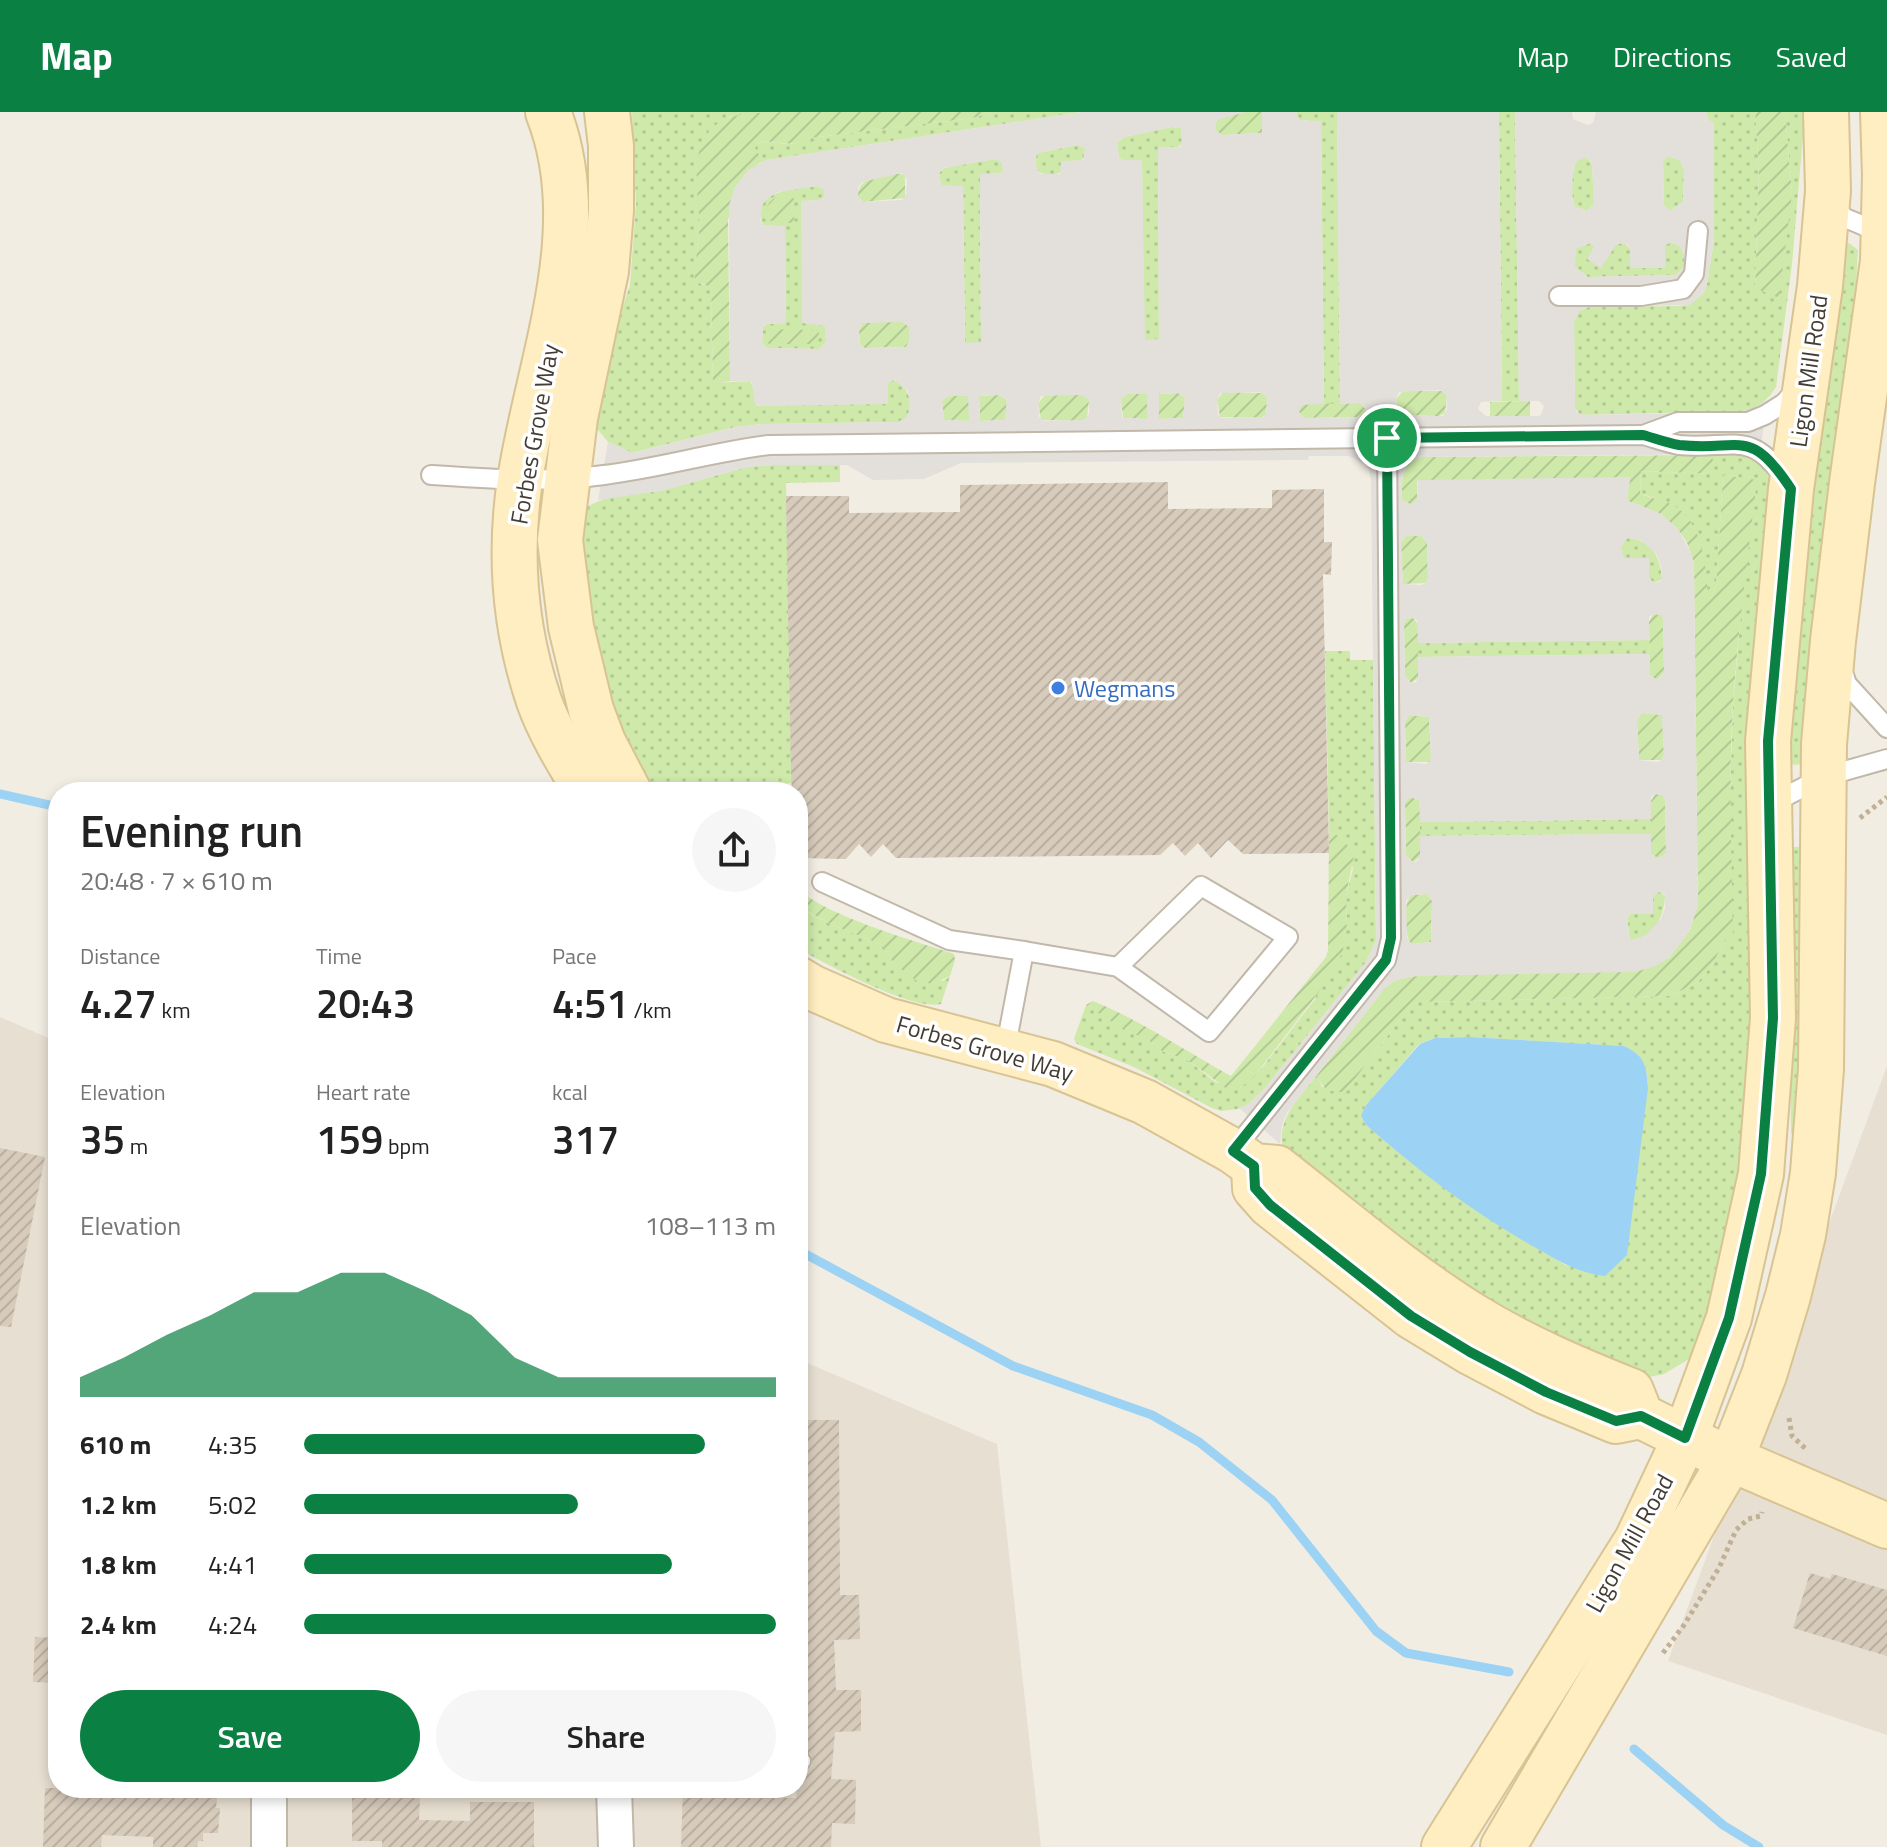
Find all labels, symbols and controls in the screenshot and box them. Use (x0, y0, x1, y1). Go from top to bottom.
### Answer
text: Map (40, 27, 113, 85)
text: Map (1517, 35, 1569, 78)
text: Directions (1613, 35, 1732, 78)
text: Saved (1776, 35, 1847, 78)
street label: Ligon Mill Road (1779, 292, 1837, 450)
street label: Forbes Grove Way (500, 340, 568, 527)
pin (1353, 404, 1421, 472)
icon: arrive (1365, 416, 1409, 460)
place label: Wegmans (1074, 670, 1175, 706)
marker: Wegmans (1049, 679, 1067, 697)
text: Evening run (80, 797, 303, 864)
button: share (692, 808, 776, 892)
text: 20:48 · 7 × 610 m (80, 861, 273, 900)
text: Distance (80, 939, 160, 973)
text: Time (316, 939, 362, 973)
text: Pace (552, 939, 597, 973)
text: 4.27 (80, 973, 157, 1034)
text: 20:43 (316, 973, 415, 1034)
text: 4:51 (552, 973, 629, 1034)
text: km (157, 993, 191, 1027)
text: /km (629, 993, 672, 1027)
street label: Forbes Grove Way (892, 1006, 1078, 1091)
text: Elevation (80, 1075, 166, 1109)
text: Heart rate (316, 1075, 411, 1109)
text: kcal (552, 1075, 588, 1109)
text: 35 (80, 1109, 125, 1170)
text: 159 (316, 1109, 383, 1170)
text: 317 (552, 1109, 619, 1170)
text: m (125, 1129, 148, 1163)
text: bpm (383, 1129, 430, 1163)
text: Elevation (80, 1206, 181, 1245)
text: 108–113 m (645, 1206, 776, 1245)
text: 610 m (80, 1425, 151, 1464)
text: 4:35 (208, 1425, 257, 1464)
street label: Ligon Mill Road (1576, 1467, 1682, 1619)
text: 1.2 km (80, 1485, 157, 1524)
text: 5:02 (208, 1485, 257, 1524)
text: 1.8 km (80, 1545, 157, 1584)
text: 4:41 (208, 1545, 257, 1584)
text: 2.4 km (80, 1605, 157, 1644)
text: 4:24 (208, 1605, 257, 1644)
button: Save (80, 1690, 420, 1782)
button: Share (436, 1690, 776, 1782)

